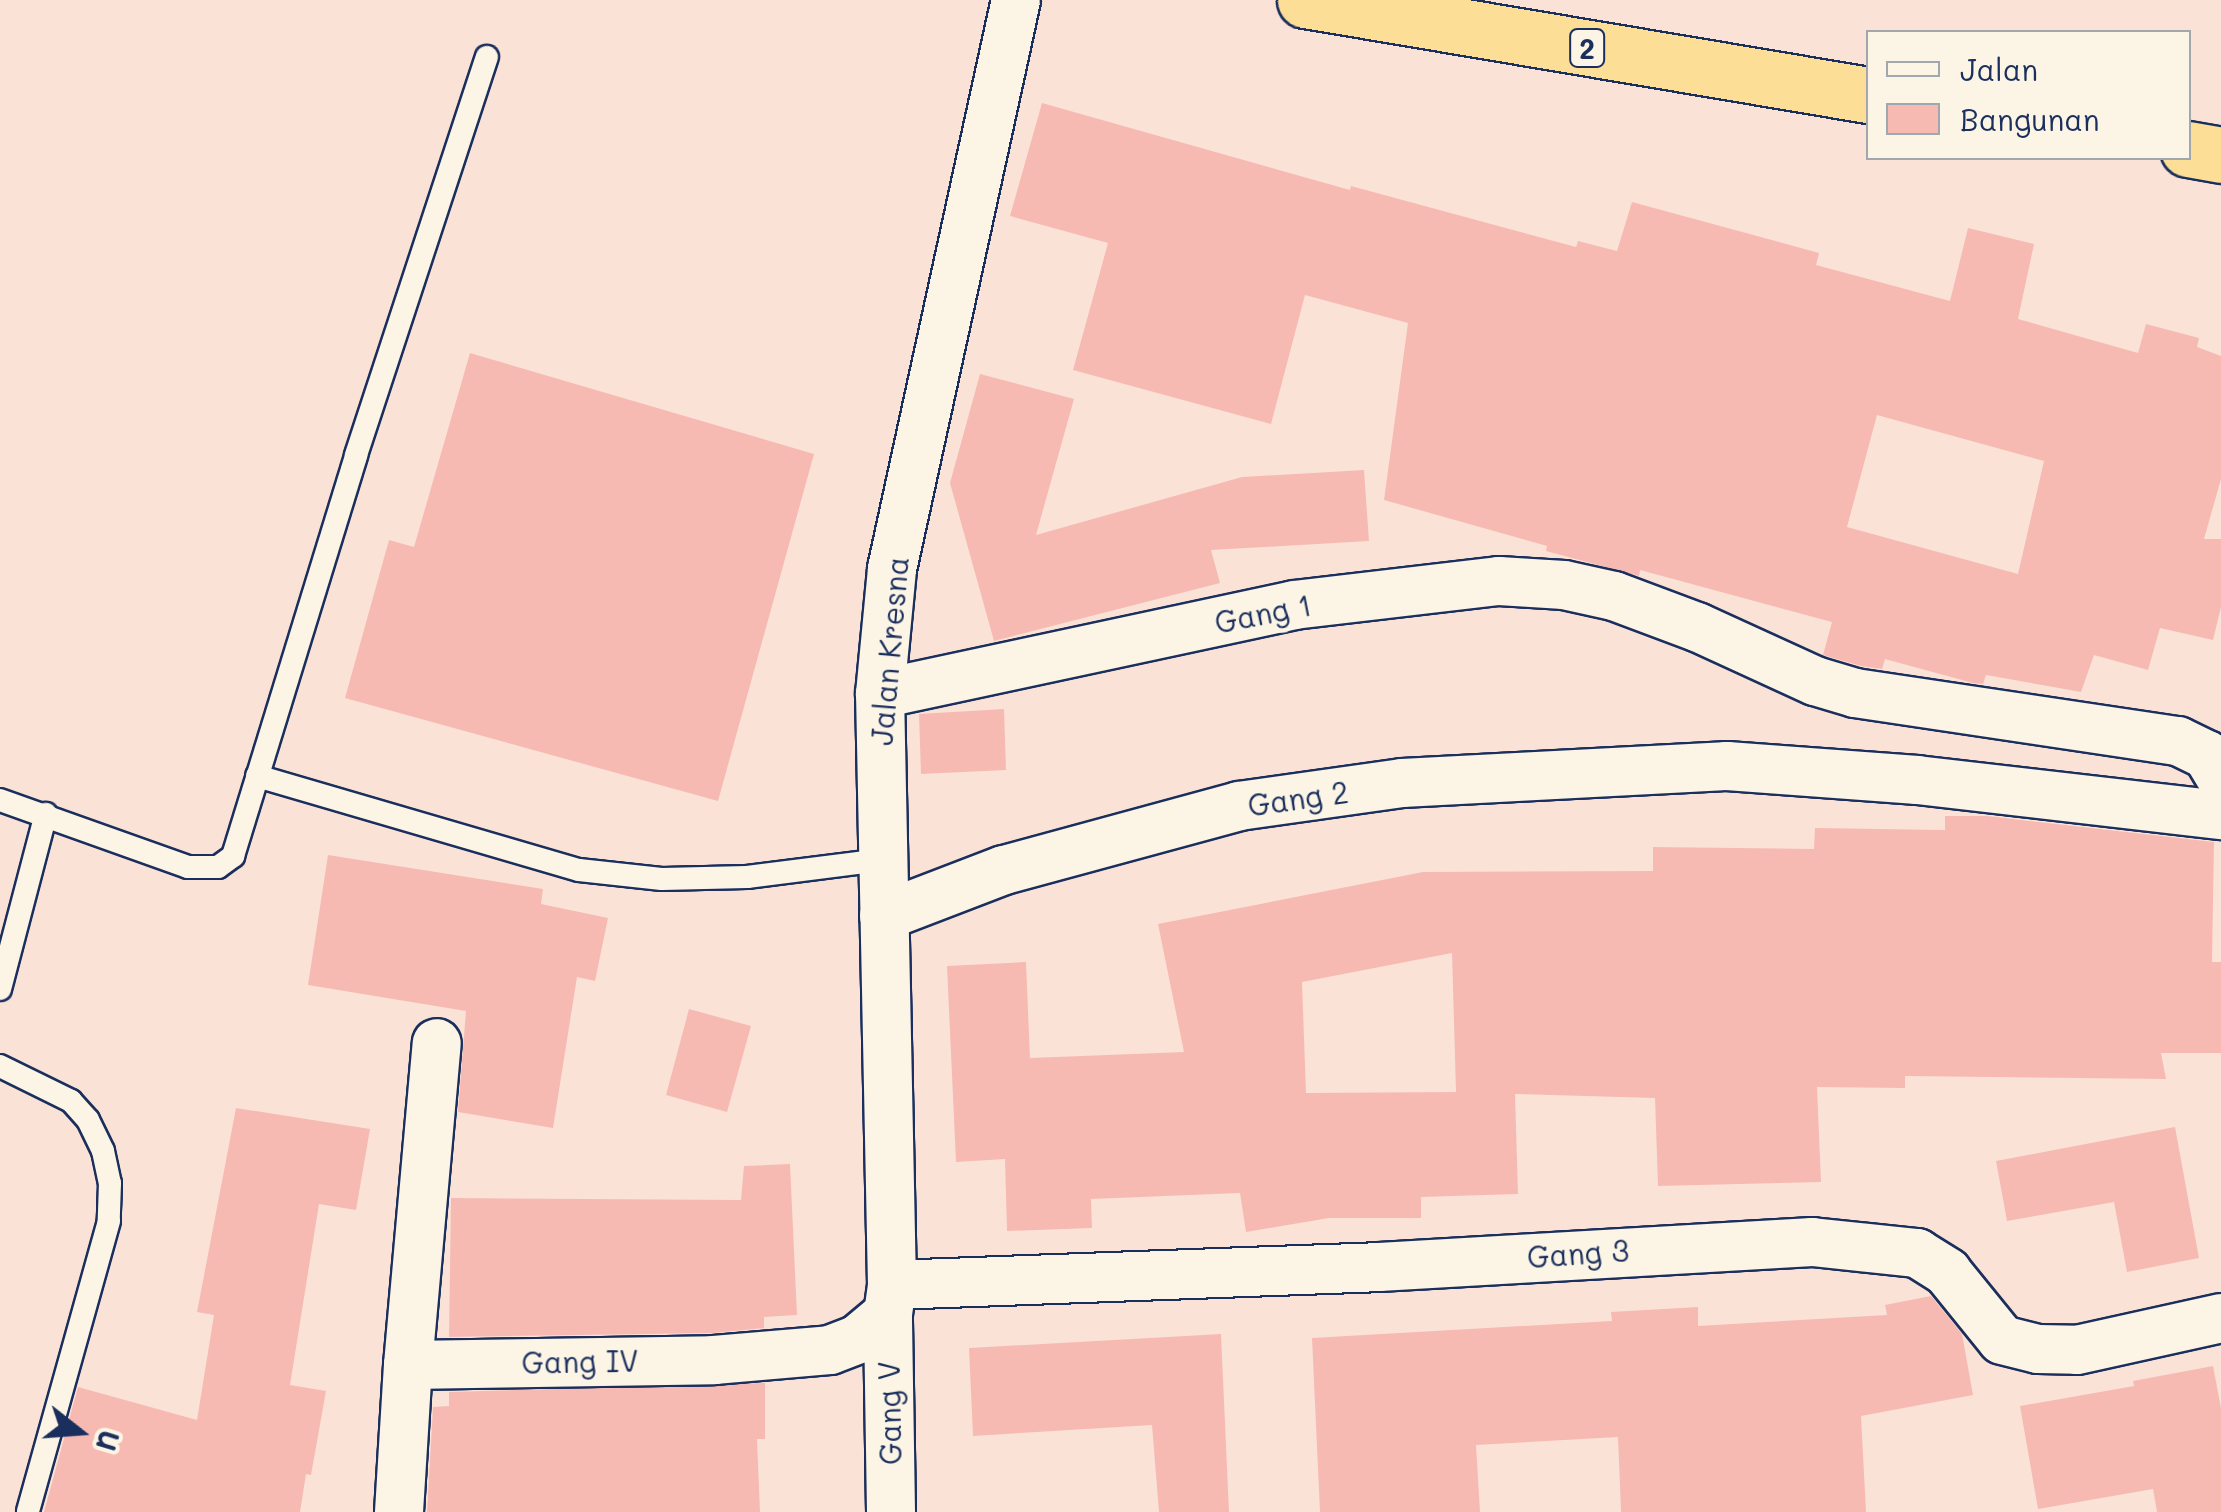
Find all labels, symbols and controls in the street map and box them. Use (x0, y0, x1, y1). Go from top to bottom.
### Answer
road number: 2 (1567, 25, 1607, 71)
legend (1866, 30, 2191, 160)
text: Jalan (1960, 49, 2038, 89)
text: Bangunan (1960, 99, 2100, 139)
street label: Jalan Kresna (863, 555, 915, 747)
street label: Gang 1 (1211, 586, 1315, 640)
street label: Gang 2 (1245, 773, 1351, 823)
street label: Gang 3 (1526, 1231, 1630, 1275)
street label: Gang IV (521, 1342, 639, 1380)
street label: Gang V (870, 1361, 908, 1465)
north arrow (30, 1382, 130, 1482)
text: U (89, 1426, 129, 1455)

